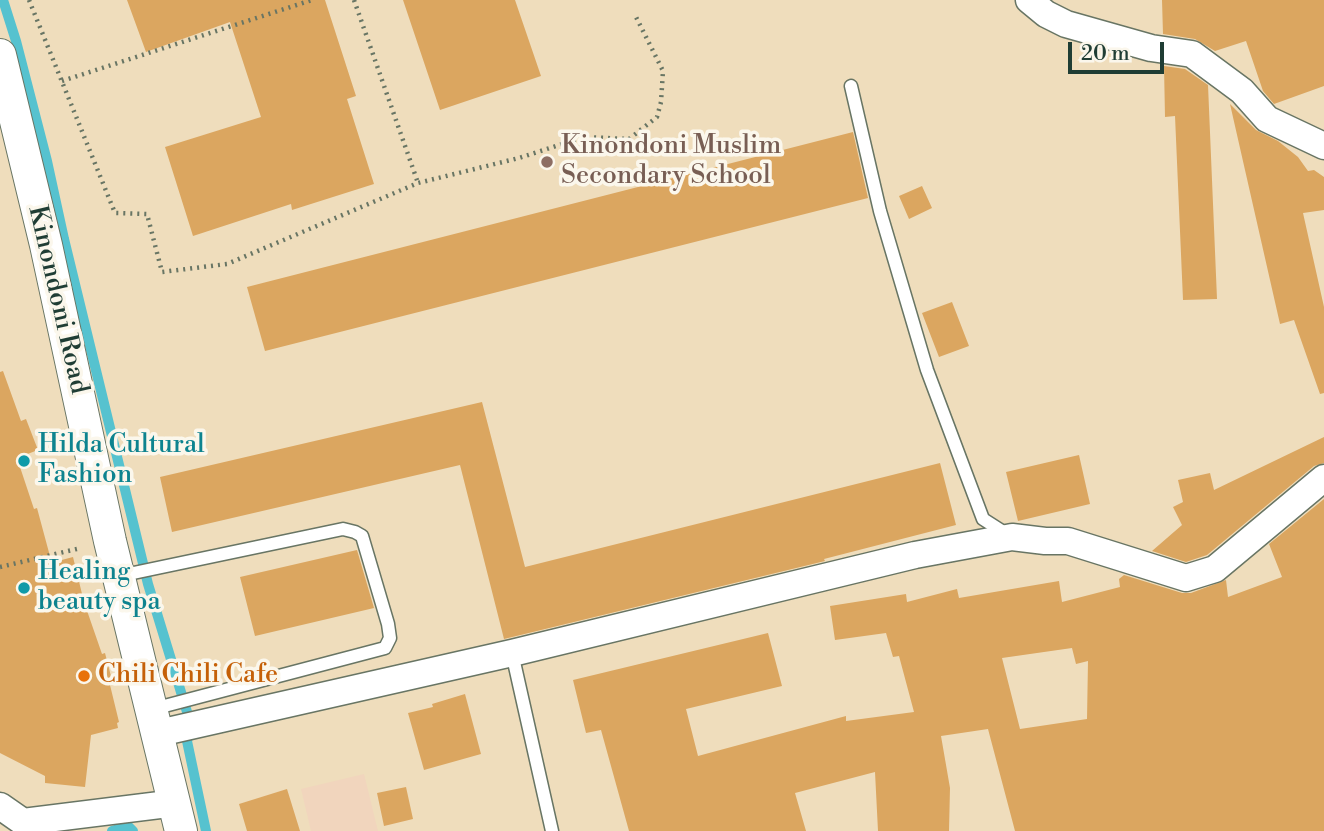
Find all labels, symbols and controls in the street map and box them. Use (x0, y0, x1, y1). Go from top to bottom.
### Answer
scale bar (1072, 28, 1168, 72)
text: 20 m (1081, 41, 1130, 67)
place label: Kinondoni Muslim Secondary School (561, 131, 781, 192)
marker: Kinondoni Muslim Secondary School (539, 154, 555, 170)
street label: Kinondoni Road (20, 203, 94, 397)
place label: Hilda Cultural Fashion (38, 430, 205, 492)
marker: Hilda Cultural Fashion (16, 453, 32, 469)
place label: Healing beauty spa (38, 557, 161, 618)
marker: Healing beauty spa (16, 580, 32, 596)
place label: Chili Chili Cafe (98, 660, 278, 692)
marker: Chili Chili Cafe (76, 668, 92, 684)

